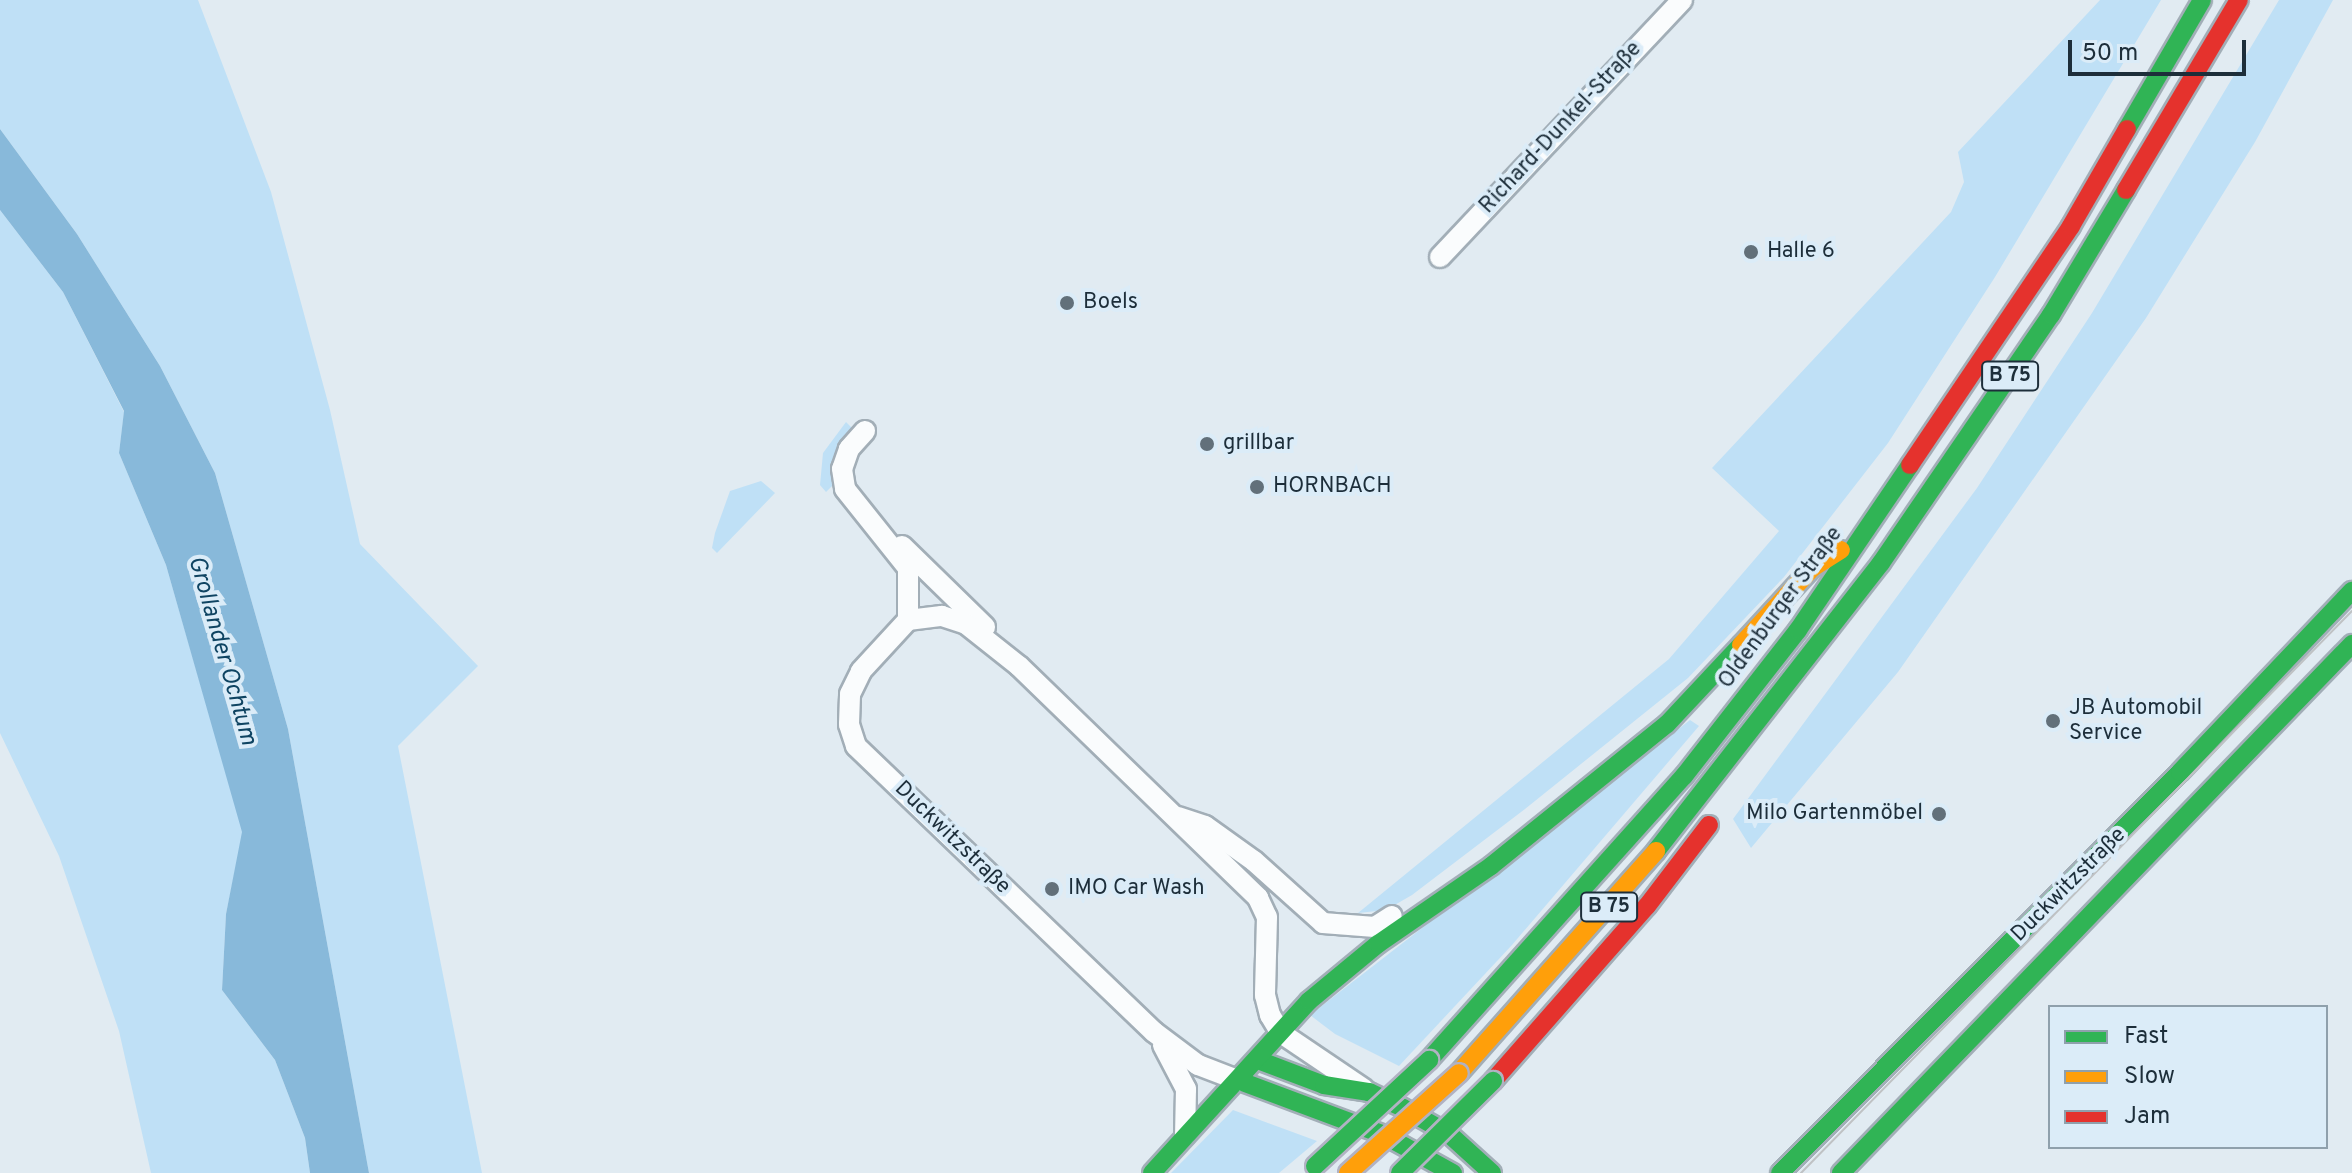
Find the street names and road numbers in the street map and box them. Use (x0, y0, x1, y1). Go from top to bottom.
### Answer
street label: Richard-Dunkel-Straße (1474, 37, 1648, 219)
road number: B 75 (1980, 360, 2040, 392)
street label: Oldenburger Straße (1713, 522, 1849, 694)
street label: Duckwitzstraße (888, 776, 1016, 900)
street label: Duckwitzstraße (2006, 822, 2132, 948)
road number: B 75 (1579, 891, 1639, 923)

